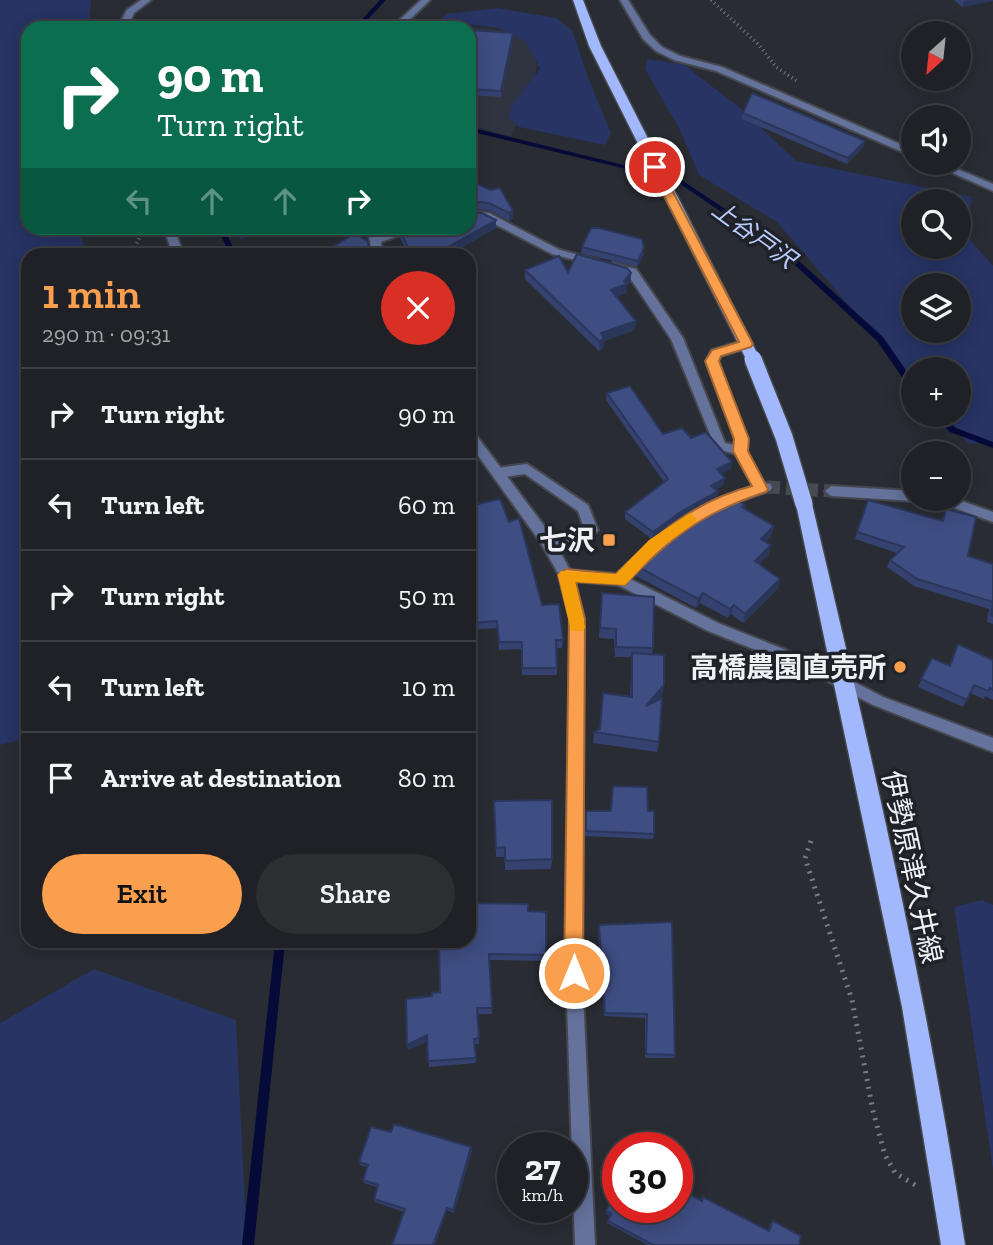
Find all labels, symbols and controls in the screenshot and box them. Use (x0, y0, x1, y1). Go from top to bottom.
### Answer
north arrow (901, 21, 971, 91)
map controls (901, 21, 971, 511)
text: 90 m (157, 46, 264, 105)
icon: right (42, 49, 133, 140)
button: sound (901, 105, 971, 175)
text: Turn right (157, 106, 304, 144)
pin (625, 137, 685, 197)
icon: arrive (636, 148, 674, 186)
icon: left (120, 182, 158, 220)
icon: ahead (193, 182, 231, 220)
icon: ahead (266, 182, 304, 220)
icon: right (339, 182, 377, 220)
button: search (901, 189, 971, 259)
water label: 上谷戸沢 (707, 194, 804, 276)
text: 1 min (42, 268, 141, 319)
button: close (381, 271, 455, 345)
button: layers (901, 273, 971, 343)
text: 290 m · 09:31 (42, 320, 171, 348)
button: + (901, 357, 971, 427)
icon: right (42, 395, 80, 433)
text: Turn right (101, 398, 224, 430)
text: 90 m (398, 398, 455, 430)
button: − (901, 441, 971, 511)
icon: left (42, 486, 80, 524)
text: Turn left (101, 489, 204, 521)
text: 60 m (398, 489, 455, 521)
place label: 七沢 (539, 524, 595, 557)
marker: 七沢 (601, 532, 617, 548)
icon: right (42, 577, 80, 615)
text: Turn right (101, 580, 224, 612)
text: 50 m (398, 580, 455, 612)
place label: 高橋農園直売所 (690, 651, 886, 684)
marker: 高橋農園直売所 (892, 659, 908, 675)
icon: left (42, 668, 80, 706)
text: Turn left (101, 671, 204, 703)
text: 10 m (402, 671, 455, 703)
icon: arrive (42, 759, 80, 797)
text: Arrive at destination (101, 762, 341, 794)
text: 80 m (398, 762, 455, 794)
street label: 伊勢原津久井線 (875, 768, 949, 966)
button: Exit (42, 854, 242, 934)
button: Share (256, 854, 455, 934)
position arrow (537, 936, 611, 1010)
speed limit sign: 30 (602, 1132, 693, 1223)
text: 27 (524, 1147, 561, 1189)
text: km/h (522, 1184, 563, 1206)

